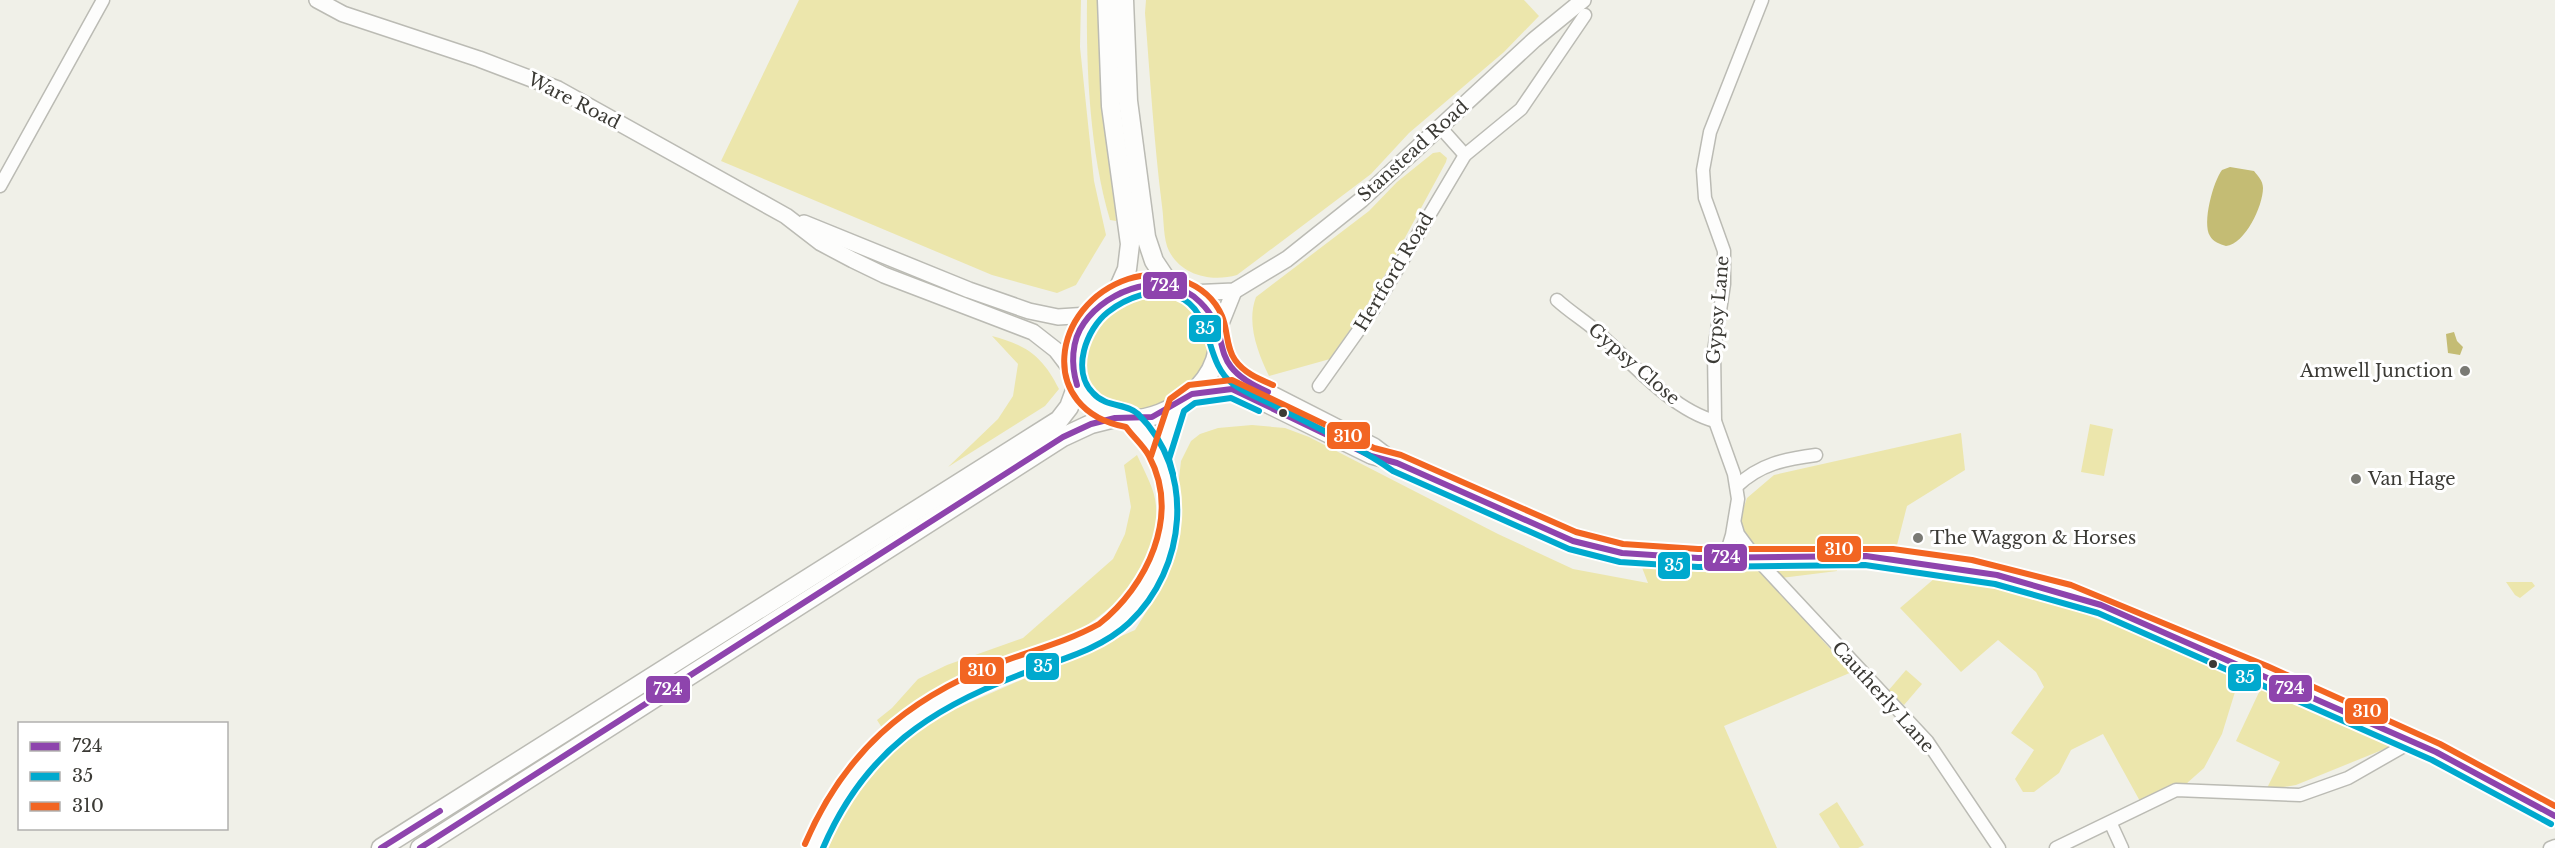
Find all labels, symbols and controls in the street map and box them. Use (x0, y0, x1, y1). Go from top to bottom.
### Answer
street label: Ware Road (523, 68, 624, 134)
street label: Stanstead Road (1353, 96, 1473, 206)
street label: Hertford Road (1350, 209, 1438, 335)
street label: Gypsy Lane (1702, 255, 1734, 365)
line badge: 724 (1142, 271, 1188, 300)
text: 724 (1150, 275, 1180, 295)
line badge: 35 (1188, 314, 1222, 343)
text: 35 (1195, 318, 1215, 338)
street label: Gypsy Close (1584, 318, 1684, 410)
place label: Amwell Junction (2299, 360, 2453, 382)
marker: Amwell Junction (2458, 364, 2472, 378)
unlabelled marker (1277, 407, 1289, 419)
line badge: 310 (1326, 421, 1371, 450)
text: 310 (1333, 426, 1363, 446)
place label: Van Hage (2367, 468, 2456, 490)
marker: Van Hage (2349, 472, 2363, 486)
place label: The Waggon & Horses (1930, 527, 2136, 549)
marker: The Waggon & Horses (1911, 531, 1925, 545)
line badge: 310 (1816, 535, 1862, 563)
text: 310 (1824, 539, 1854, 559)
line badge: 724 (1703, 543, 1748, 572)
text: 724 (1711, 547, 1741, 567)
line badge: 35 (1657, 551, 1691, 580)
text: 35 (1664, 555, 1684, 575)
street label: Cautherly Lane (1827, 637, 1939, 757)
line badge: 35 (1025, 652, 1060, 681)
line badge: 310 (959, 656, 1005, 685)
text: 35 (1033, 656, 1053, 676)
unlabelled marker (2207, 658, 2219, 670)
text: 310 (967, 660, 997, 680)
line badge: 35 (2227, 663, 2262, 692)
text: 35 (2235, 667, 2255, 687)
line badge: 724 (2268, 674, 2313, 703)
line badge: 724 (645, 675, 691, 704)
text: 724 (2275, 678, 2305, 698)
text: 724 (653, 679, 683, 699)
line badge: 310 (2344, 697, 2389, 725)
text: 310 (2352, 701, 2382, 721)
legend (18, 722, 228, 830)
text: 724 (72, 735, 103, 757)
text: 35 (72, 765, 93, 787)
text: 310 (72, 795, 104, 817)

